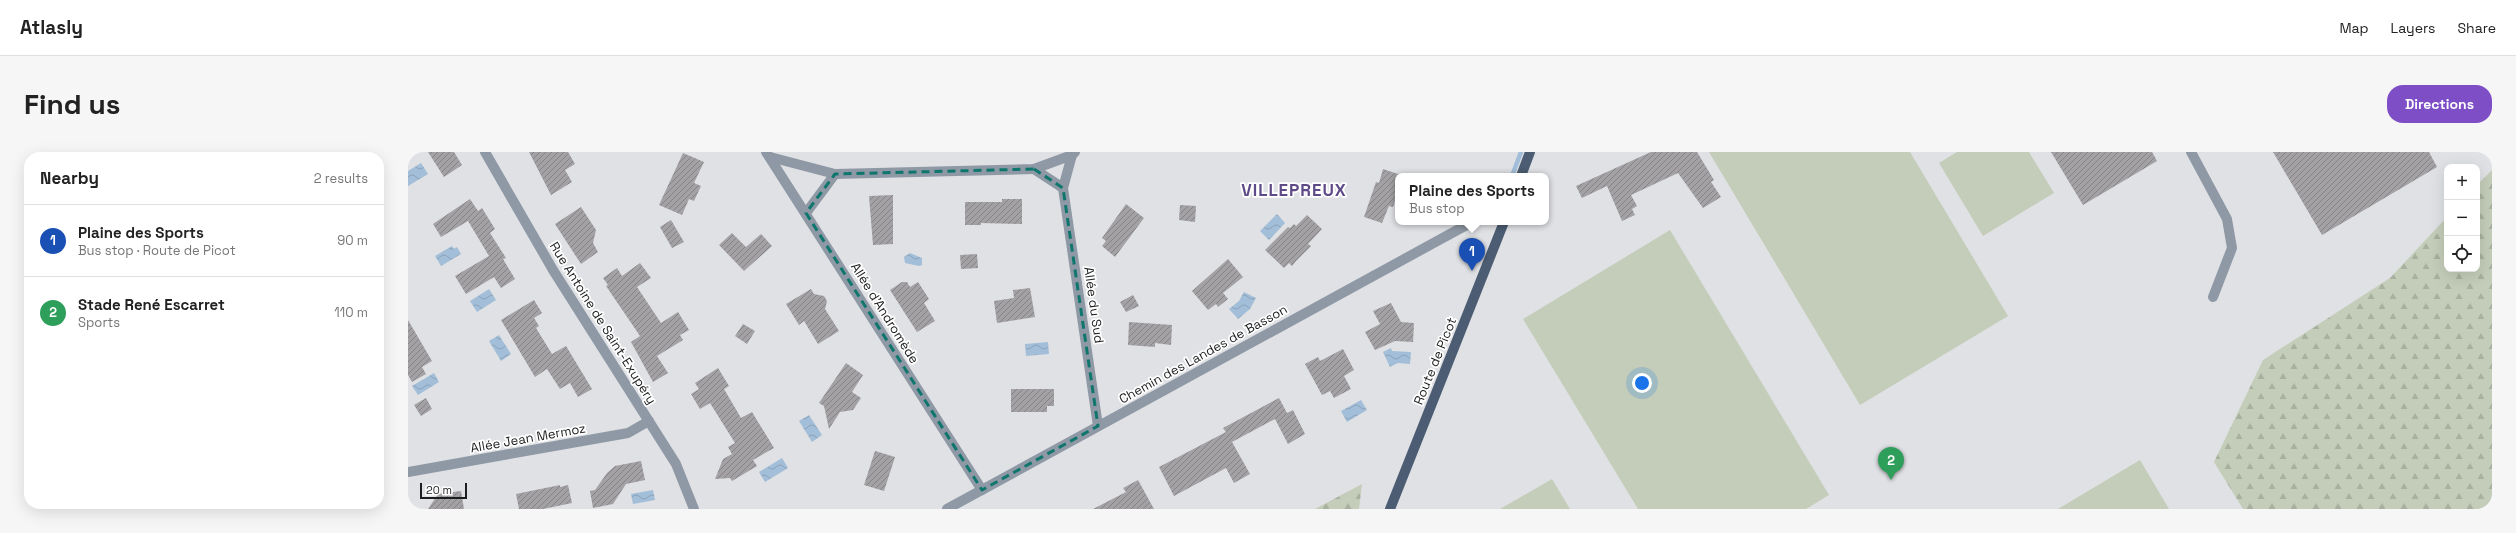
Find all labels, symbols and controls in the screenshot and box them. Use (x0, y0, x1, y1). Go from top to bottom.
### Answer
text: Atlasly (20, 15, 83, 40)
text: Map (2339, 19, 2369, 37)
text: Layers (2391, 19, 2435, 37)
text: Share (2457, 19, 2496, 37)
button: Directions (2387, 85, 2492, 123)
text: Find us (24, 86, 121, 122)
map controls (2444, 164, 2480, 272)
button: + (2444, 164, 2480, 200)
text: Nearby (40, 167, 99, 189)
text: 2 results (314, 170, 368, 187)
popup (1395, 173, 1549, 225)
district label: VILLEPREUX (1241, 179, 1347, 201)
text: Plaine des Sports (1409, 181, 1535, 200)
text: Bus stop (1409, 200, 1465, 217)
button: − (2444, 200, 2480, 236)
text: Plaine des Sports (78, 223, 204, 242)
text: 1 (50, 232, 56, 249)
text: 90 m (337, 232, 368, 249)
button: locate (2444, 236, 2480, 272)
pin: 1 (1459, 238, 1485, 271)
street label: Rue Antoine de Saint-Exupéry (546, 239, 660, 407)
text: Bus stop · Route de Picot (78, 242, 236, 259)
street label: Allée d'Andromède (847, 259, 923, 367)
street label: Allée du Sud (1080, 266, 1108, 344)
text: Stade René Escarret (78, 295, 225, 314)
street label: Chemin des Landes de Basson (1116, 301, 1290, 407)
text: 2 (49, 304, 57, 321)
text: 110 m (334, 304, 368, 321)
text: Sports (78, 314, 120, 331)
street label: Route de Picot (1410, 315, 1460, 407)
your location (1632, 373, 1652, 393)
street label: Allée Jean Mermoz (469, 419, 587, 457)
pin: 2 (1878, 447, 1904, 480)
scale bar (420, 481, 467, 500)
text: 20 m (426, 483, 452, 497)

